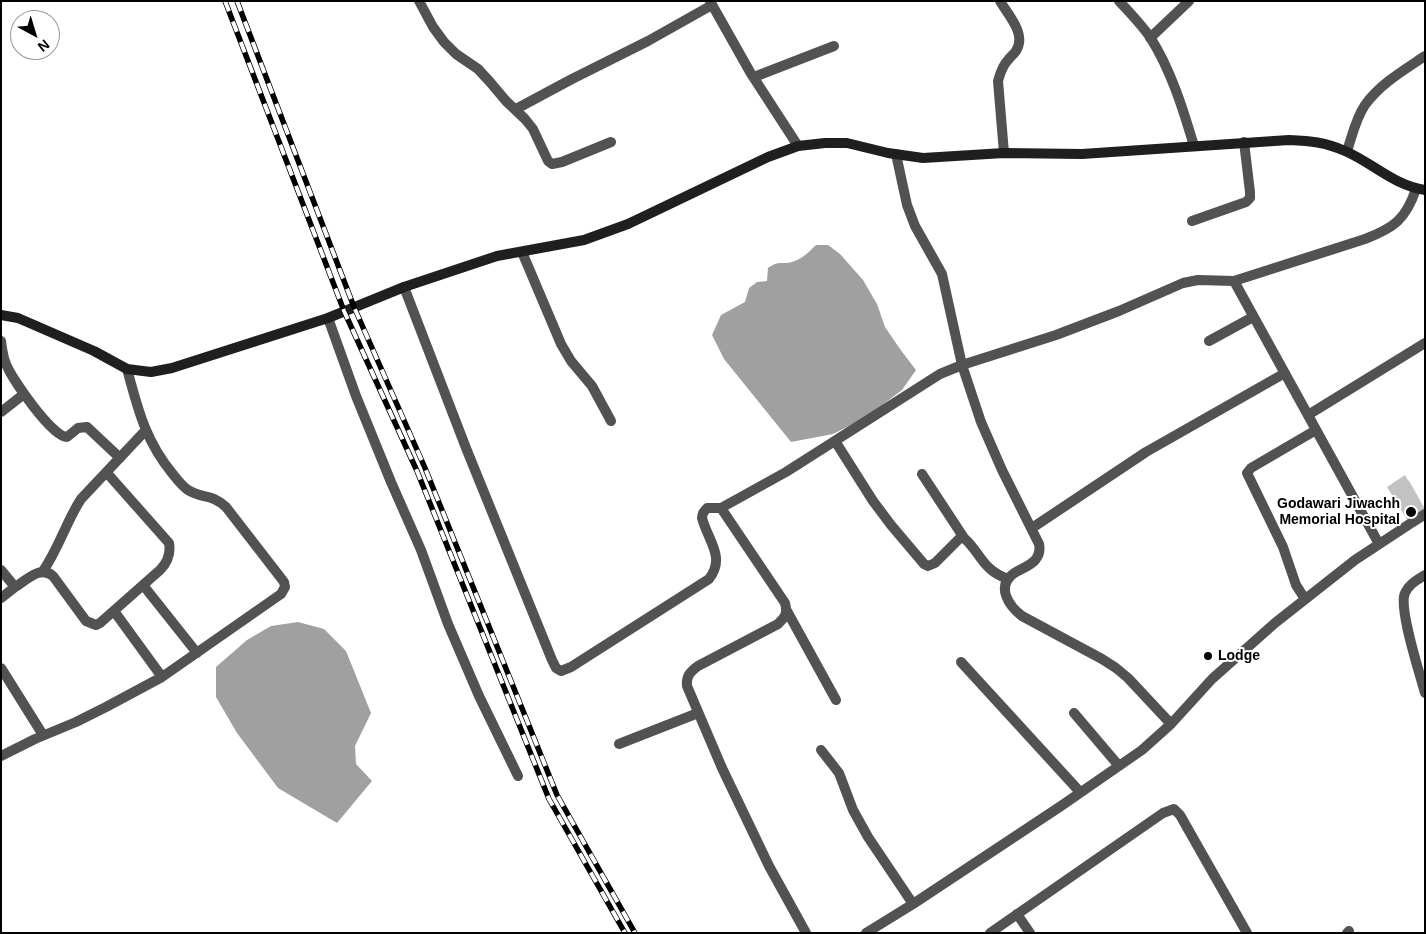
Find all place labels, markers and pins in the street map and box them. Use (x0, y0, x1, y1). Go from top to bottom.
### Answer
place label: Godawari Jiwachh Memorial Hospital (1277, 496, 1400, 528)
marker: Godawari Jiwachh Memorial Hospital (1404, 505, 1418, 519)
place label: Lodge (1218, 648, 1260, 664)
marker: Lodge (1202, 650, 1214, 662)

